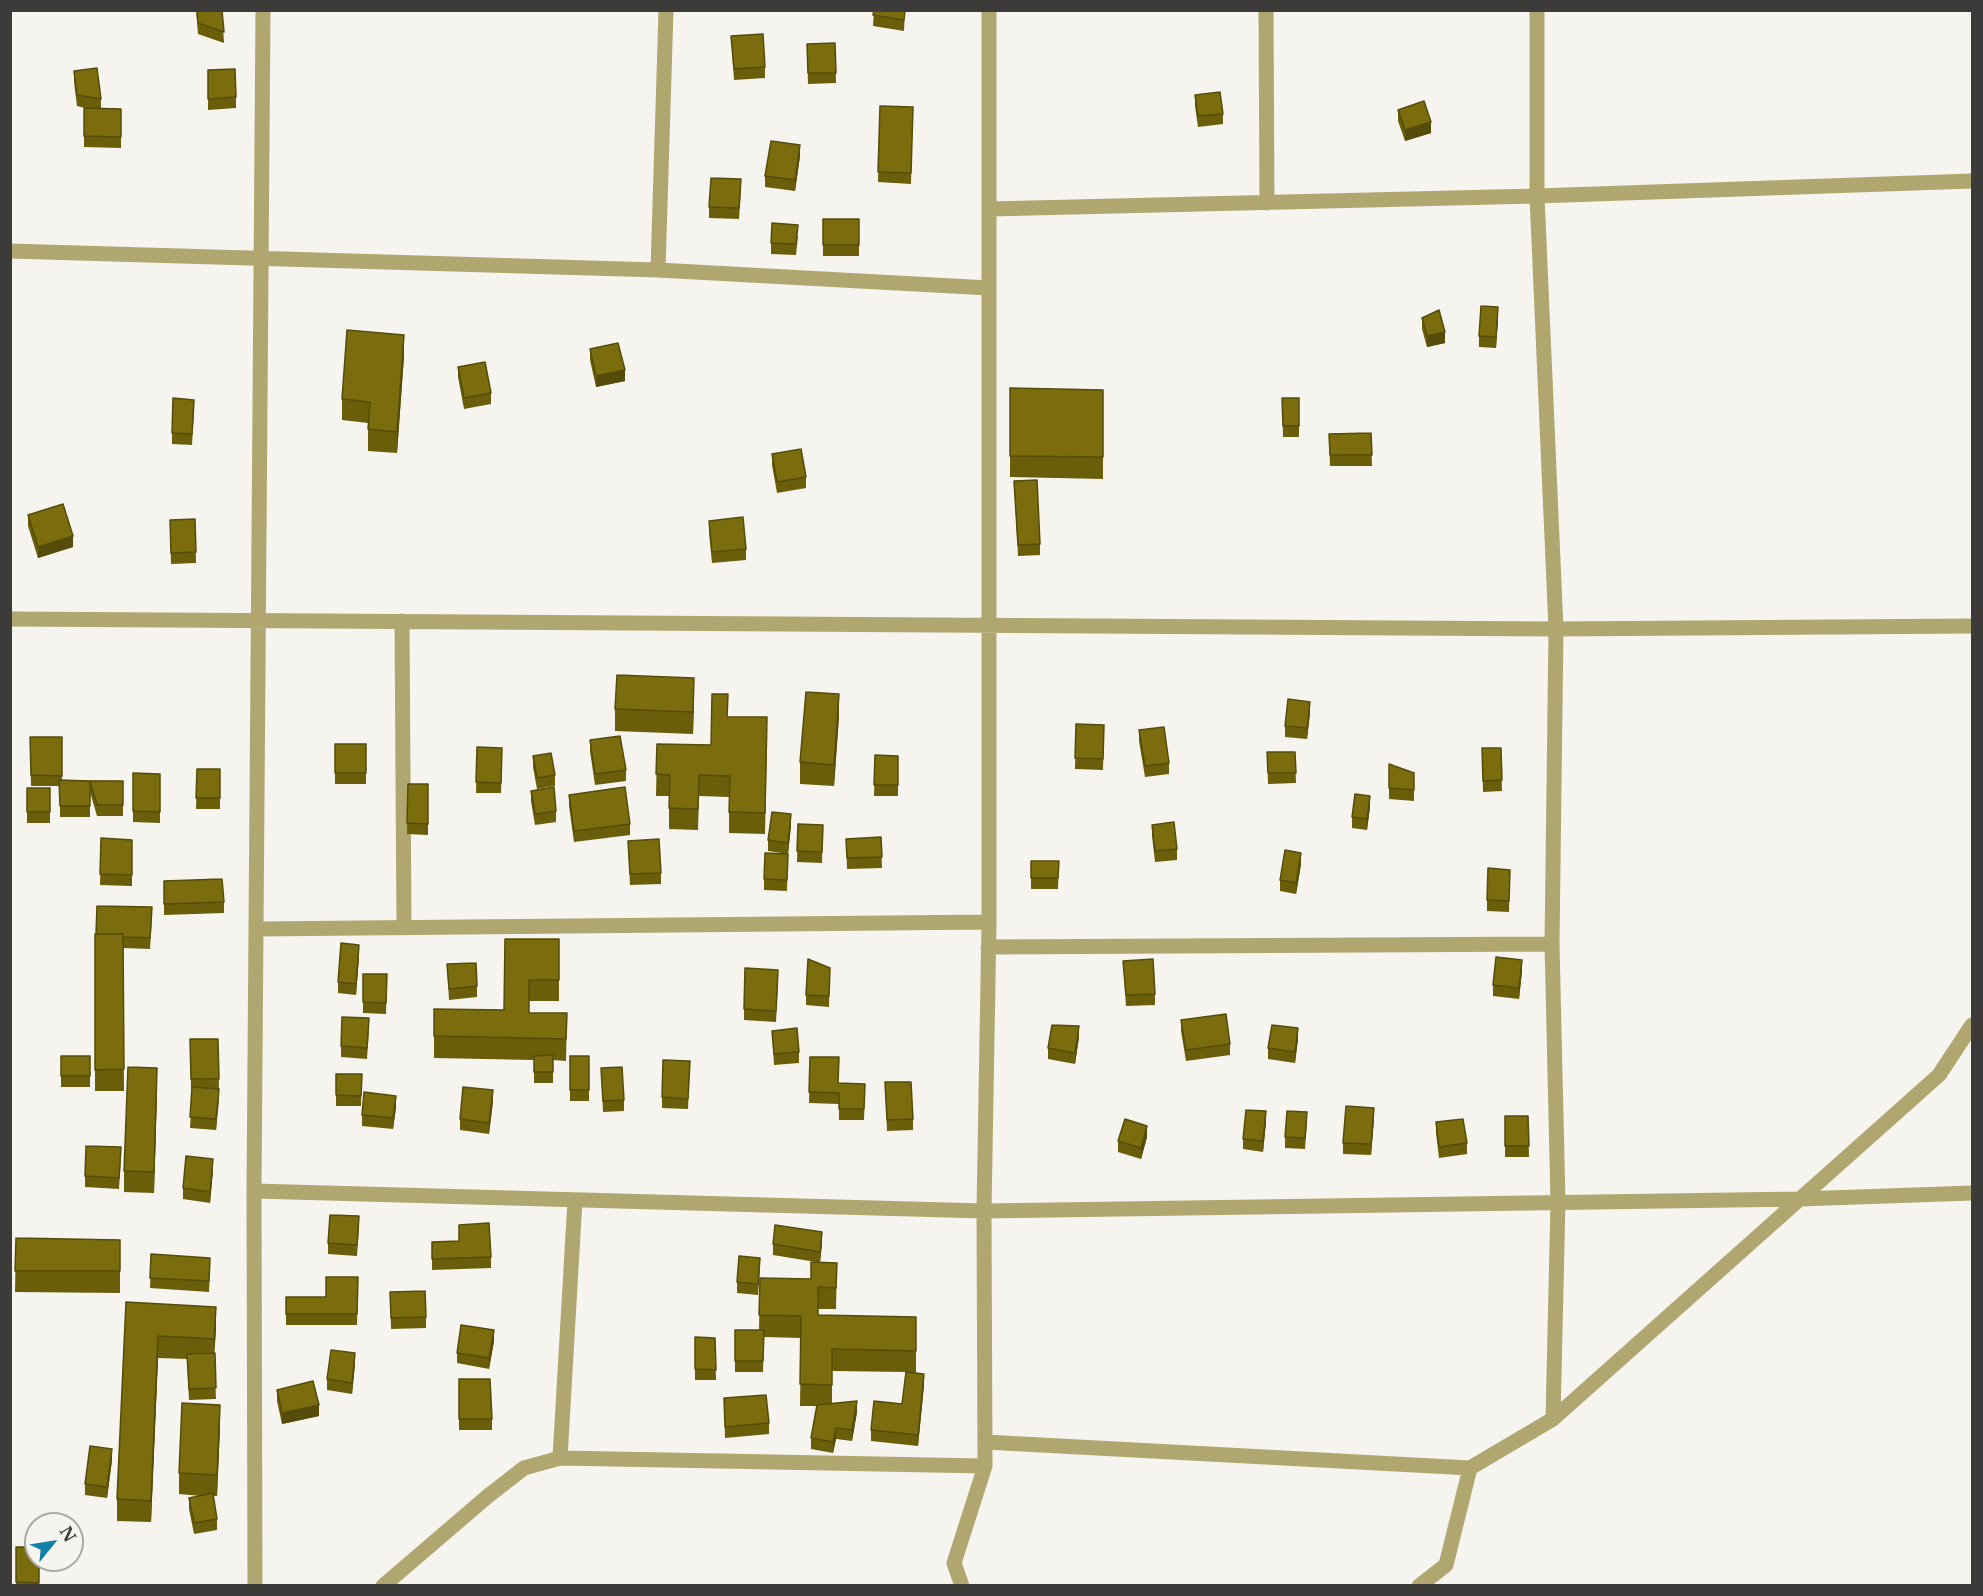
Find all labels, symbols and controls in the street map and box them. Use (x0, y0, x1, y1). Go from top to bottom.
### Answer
north arrow (24, 1512, 84, 1572)
text: N (55, 1522, 80, 1546)

